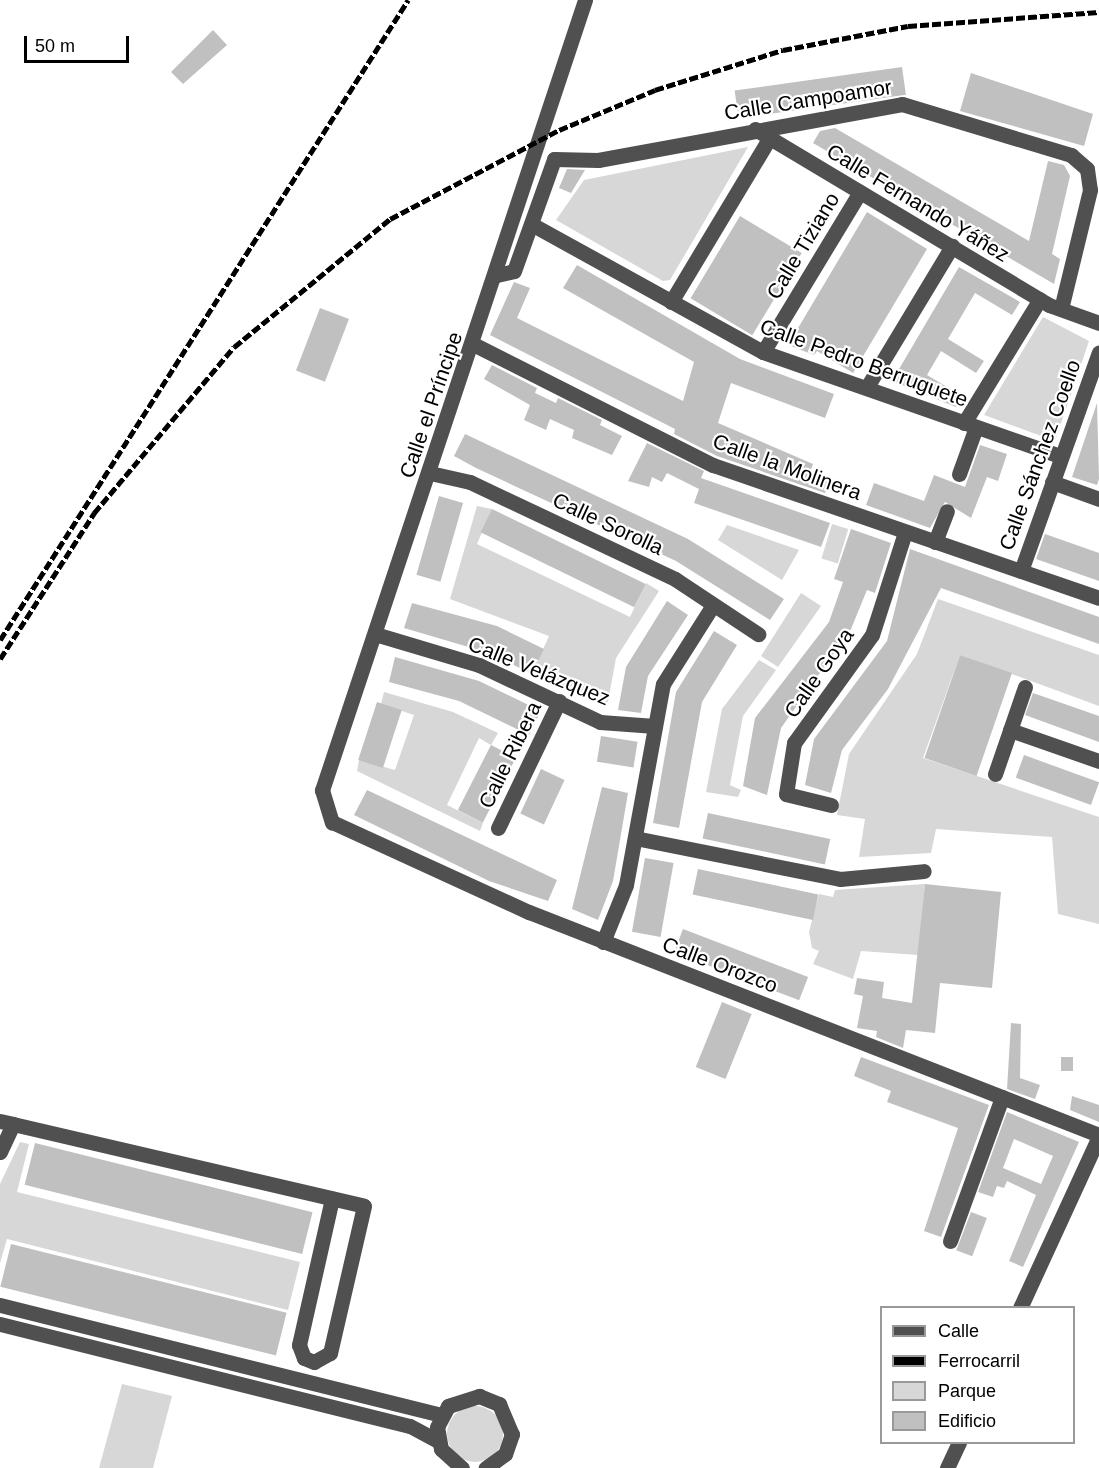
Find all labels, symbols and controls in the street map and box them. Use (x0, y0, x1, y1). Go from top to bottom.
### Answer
scale bar (27, 24, 132, 62)
text: 50 m (35, 36, 75, 56)
street label: Calle Campoamor (722, 74, 894, 126)
street label: Calle Fernando Yáñez (822, 138, 1014, 268)
street label: Calle Tiziano (761, 188, 845, 304)
street label: Calle Pedro Berruguete (757, 314, 971, 412)
street label: Calle el Príncipe (394, 329, 468, 481)
street label: Calle Sánchez Coello (994, 356, 1086, 554)
street label: Calle la Molinera (709, 428, 865, 506)
street label: Calle Sorolla (549, 487, 667, 561)
street label: Calle Goya (779, 623, 859, 723)
street label: Calle Velázquez (464, 631, 614, 711)
street label: Calle Ribera (473, 698, 547, 812)
street label: Calle Orozco (659, 931, 781, 999)
legend (880, 1306, 1075, 1444)
text: Calle (938, 1321, 979, 1341)
text: Ferrocarril (938, 1351, 1020, 1371)
text: Parque (938, 1381, 996, 1401)
text: Edificio (938, 1411, 996, 1431)

